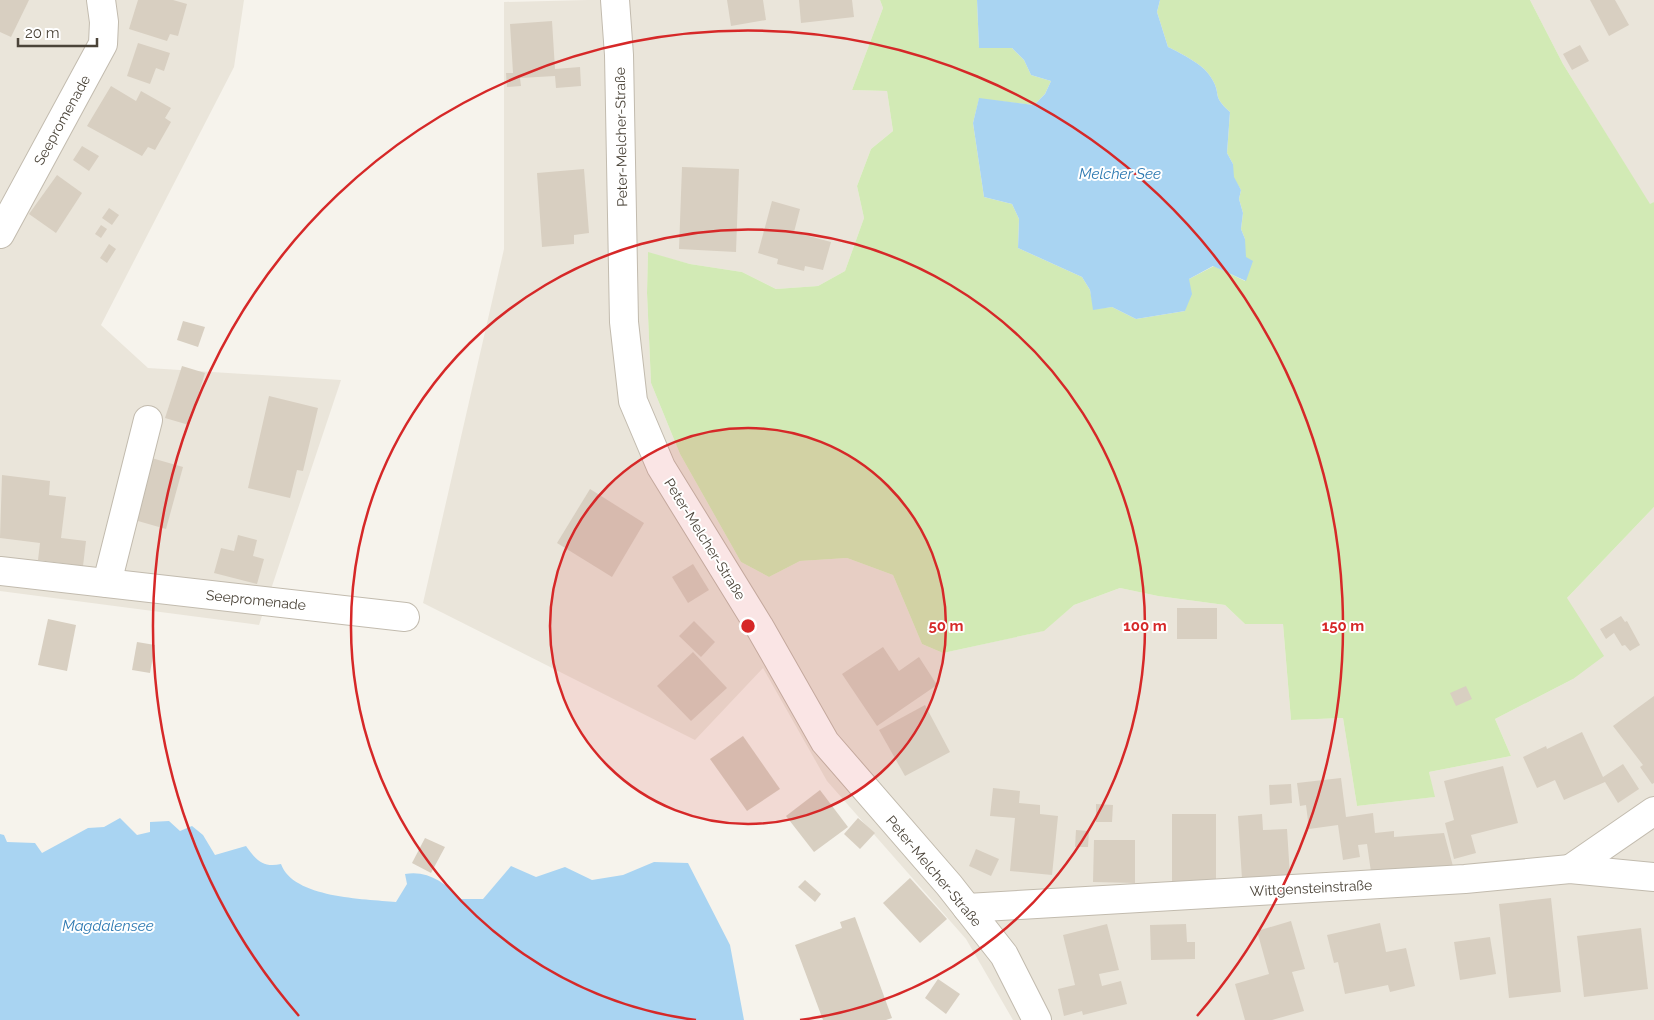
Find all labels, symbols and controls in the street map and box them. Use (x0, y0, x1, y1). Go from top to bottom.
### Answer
scale bar (18, 15, 96, 47)
text: 20 m (25, 24, 60, 42)
street label: Peter-Melcher-Straße (612, 67, 630, 207)
street label: Seepromenade (31, 72, 93, 168)
water label: Melcher See (1079, 165, 1161, 183)
street label: Peter-Melcher-Straße (661, 475, 749, 603)
street label: Seepromenade (205, 587, 307, 613)
centre of rings (739, 617, 757, 635)
text: 50 m (928, 617, 964, 635)
text: 100 m (1123, 617, 1167, 635)
text: 150 m (1322, 617, 1364, 635)
street label: Peter-Melcher-Straße (883, 812, 985, 930)
street label: Wittgensteinstraße (1249, 877, 1373, 899)
water label: Magdalensee (62, 917, 154, 935)

